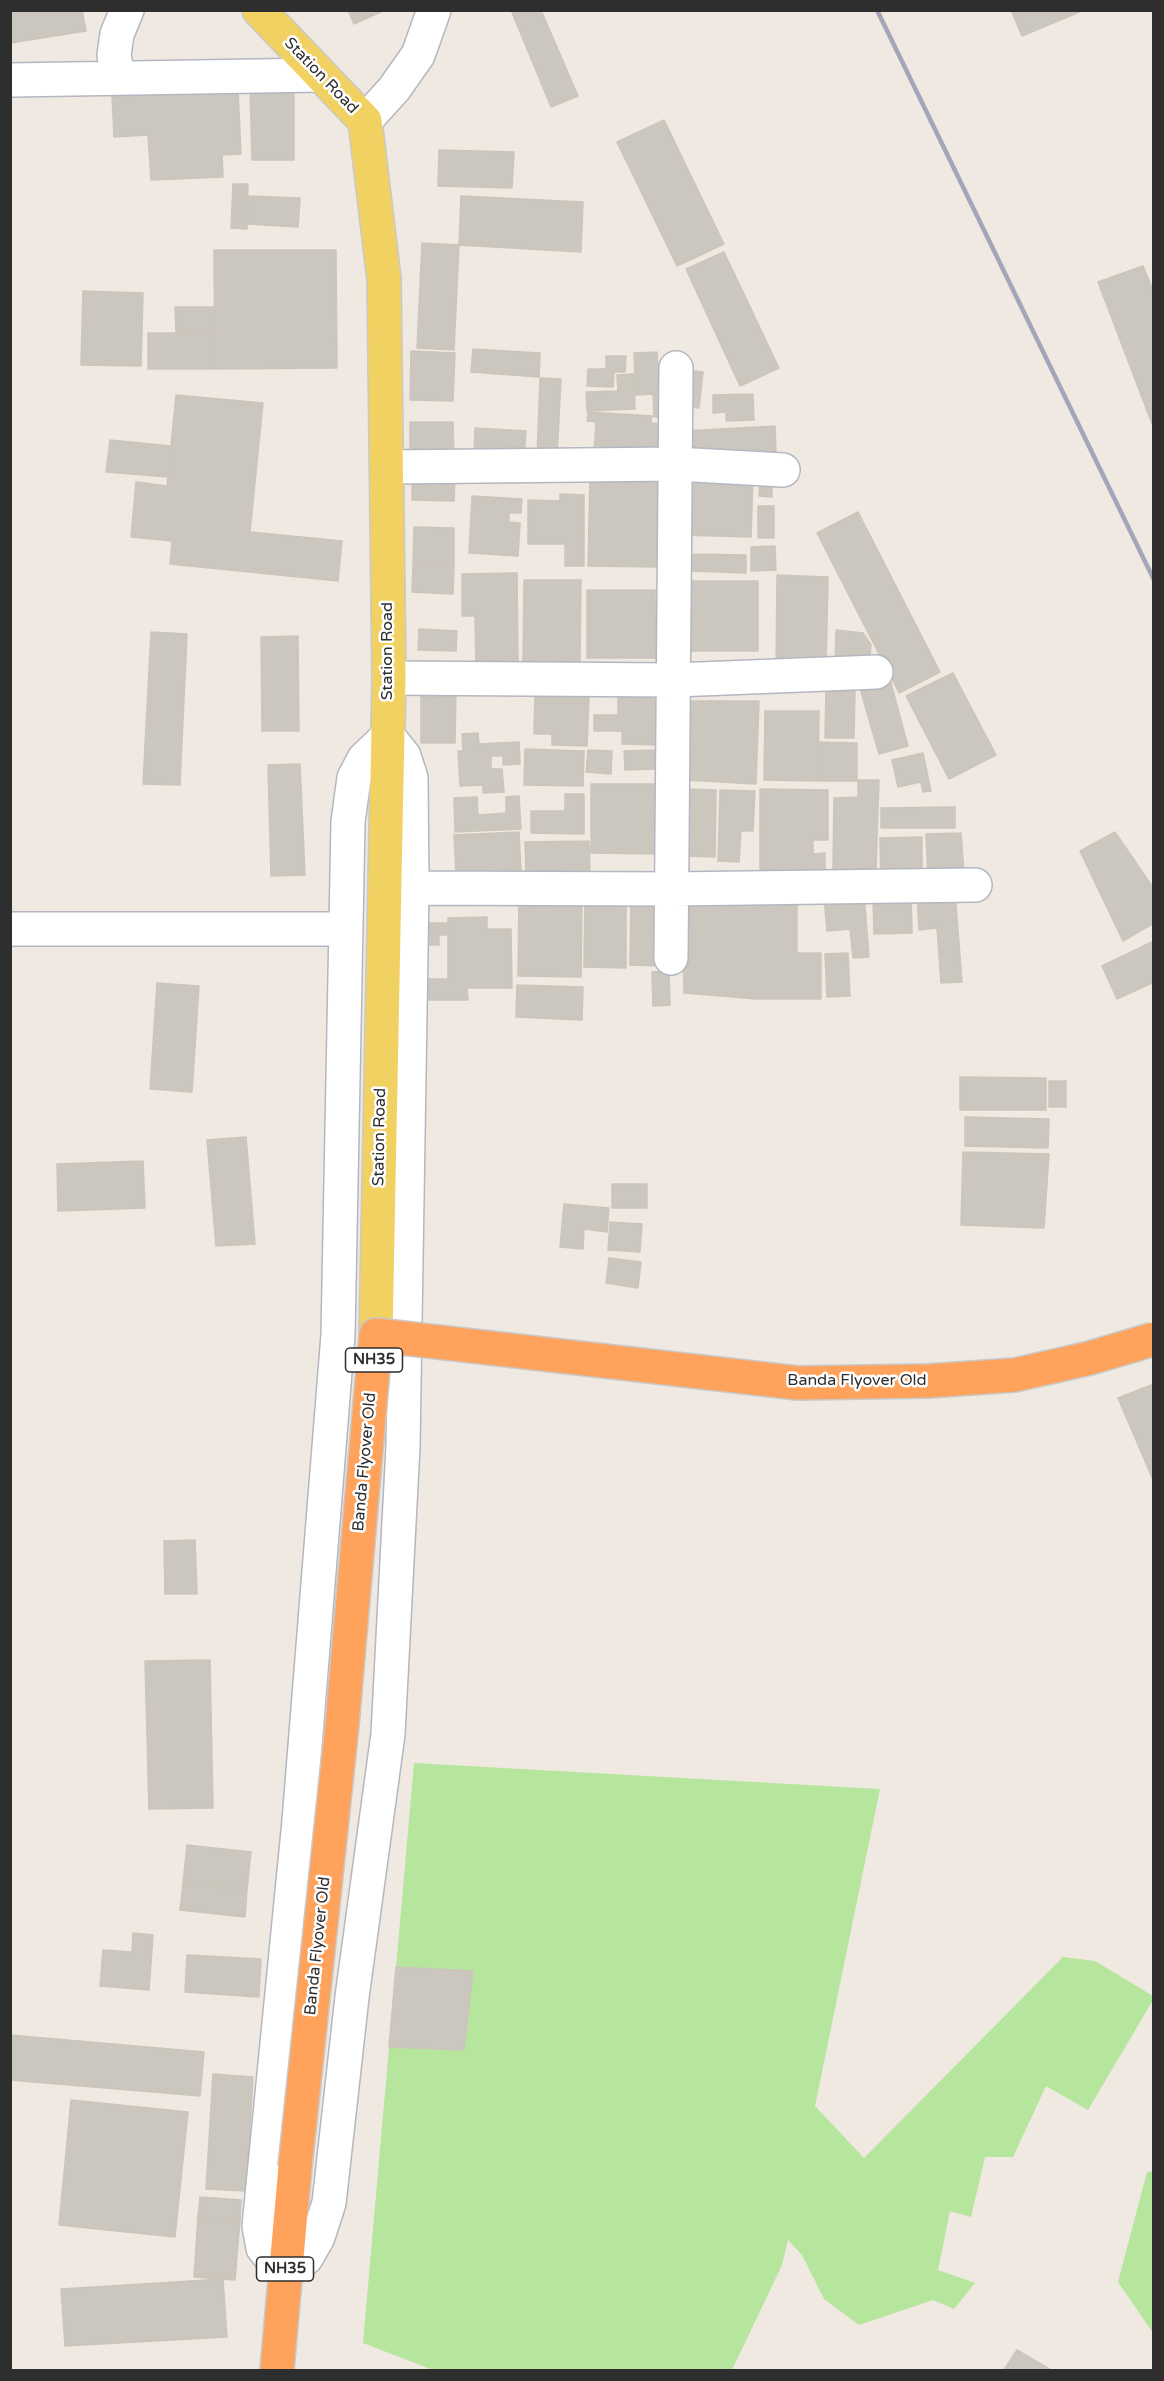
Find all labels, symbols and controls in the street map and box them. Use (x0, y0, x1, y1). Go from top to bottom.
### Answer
street label: Station Road (280, 34, 362, 118)
street label: Station Road (378, 602, 398, 700)
street label: Station Road (370, 1088, 390, 1186)
road number: NH35 (346, 1348, 403, 1372)
street label: Banda Flyover Old (787, 1371, 927, 1391)
street label: Banda Flyover Old (349, 1392, 381, 1532)
street label: Banda Flyover Old (301, 1876, 335, 2016)
road number: NH35 (256, 2257, 314, 2281)

